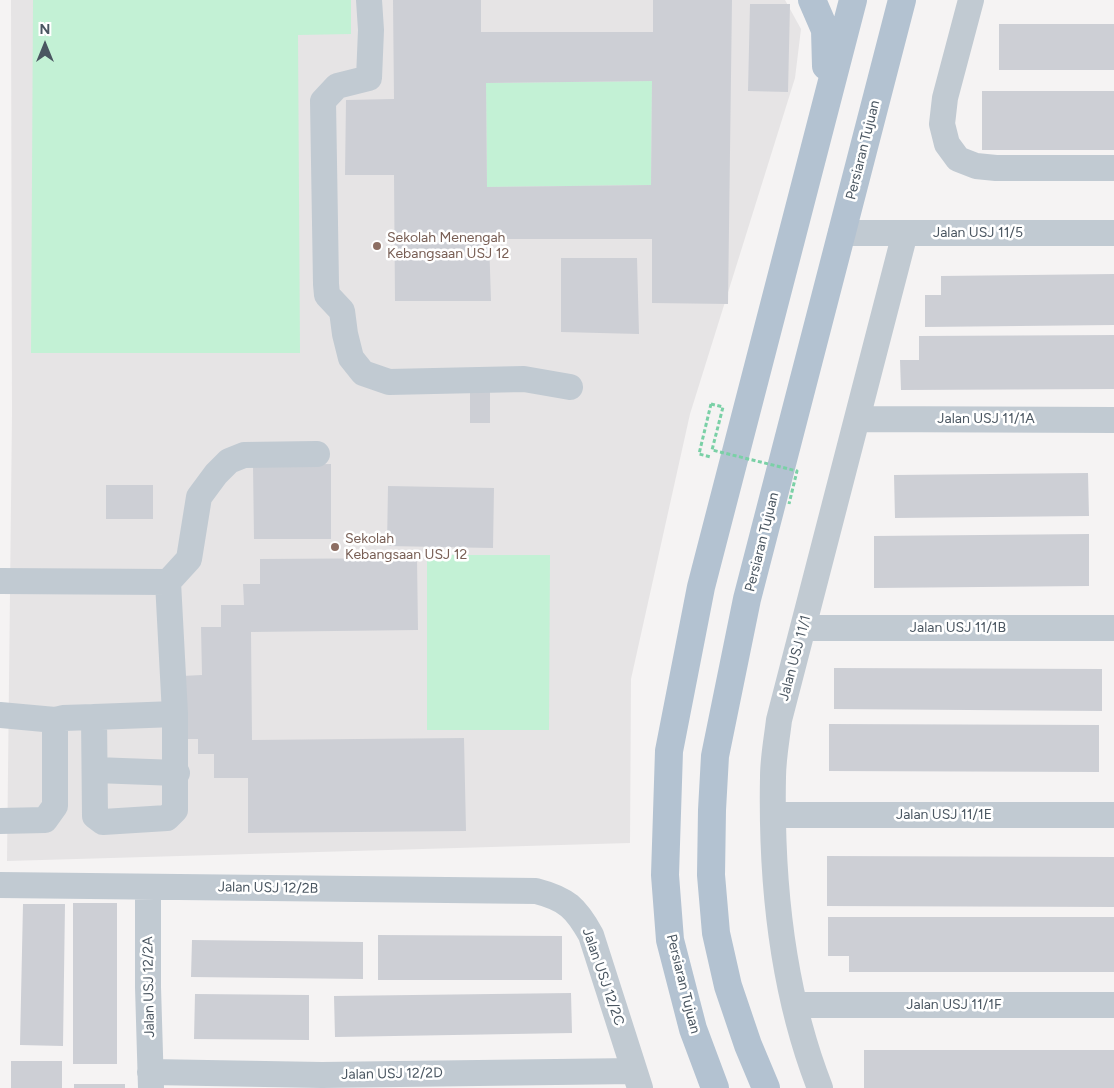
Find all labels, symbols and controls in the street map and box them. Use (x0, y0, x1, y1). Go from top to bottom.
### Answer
north arrow (20, 20, 70, 70)
text: N (40, 21, 50, 38)
street label: Persiaran Tujuan (843, 99, 883, 201)
street label: Jalan USJ 11/5 (933, 225, 1023, 241)
place label: Sekolah Menengah Kebangsaan USJ 12 (387, 230, 509, 262)
marker: Sekolah Menengah Kebangsaan USJ 12 (371, 240, 383, 252)
street label: Jalan USJ 11/1A (937, 411, 1035, 427)
street label: Persiaran Tujuan (742, 491, 782, 593)
place label: Sekolah Kebangsaan USJ 12 (345, 531, 467, 564)
marker: Sekolah Kebangsaan USJ 12 (329, 541, 341, 553)
street label: Jalan USJ 11/1 (776, 613, 814, 703)
street label: Jalan USJ 11/1B (910, 620, 1006, 636)
street label: Jalan USJ 11/1E (896, 807, 992, 823)
street label: Jalan USJ 12/2B (218, 879, 318, 897)
street label: Jalan USJ 12/2C (578, 926, 628, 1028)
street label: Persiaran Tujuan (663, 933, 703, 1035)
street label: Jalan USJ 12/2A (140, 936, 158, 1038)
street label: Jalan USJ 11/1F (906, 997, 1002, 1013)
street label: Jalan USJ 12/2D (341, 1065, 443, 1083)

